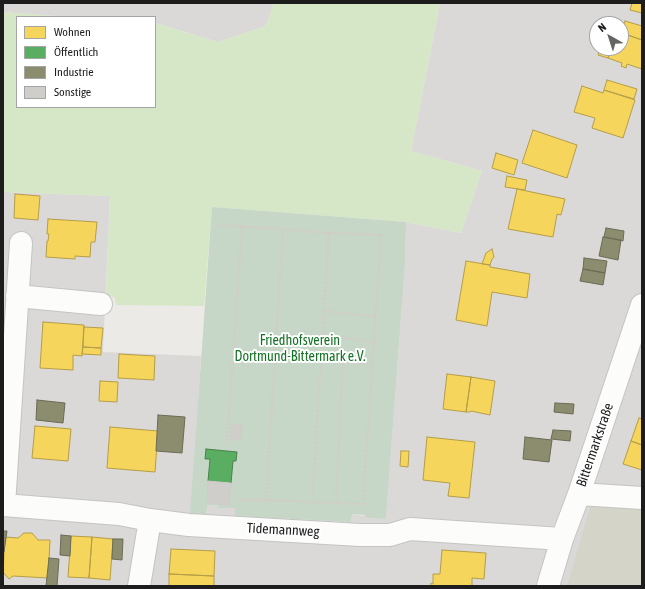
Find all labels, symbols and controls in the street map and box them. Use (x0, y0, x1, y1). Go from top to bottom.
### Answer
legend (16, 16, 156, 108)
north arrow (589, 16, 629, 56)
text: N (596, 21, 608, 34)
text: Wohnen (54, 25, 91, 39)
text: Öffentlich (54, 45, 98, 59)
text: Industrie (54, 65, 94, 79)
text: Sonstige (54, 85, 91, 99)
park label: Friedhofsverein Dortmund-Bittermark e.V. (235, 333, 365, 366)
street label: Bittermarkstraße (573, 401, 617, 489)
street label: Tidemannweg (246, 520, 320, 540)

